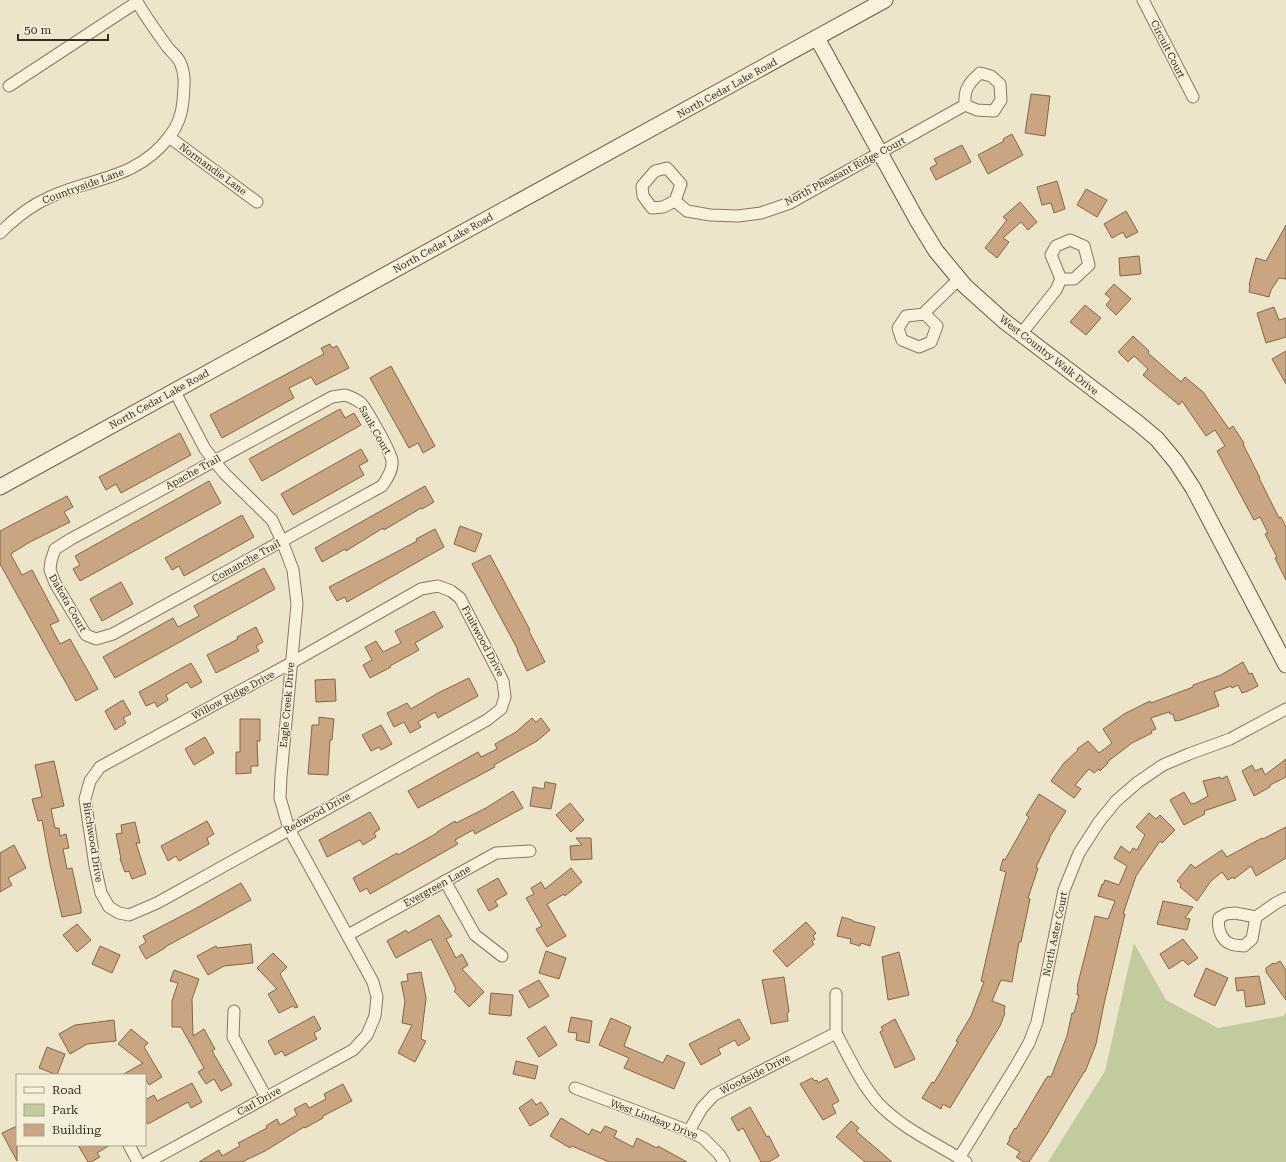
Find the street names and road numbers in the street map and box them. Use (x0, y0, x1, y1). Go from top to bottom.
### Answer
street label: Circuit Court (1149, 18, 1187, 80)
street label: North Cedar Lake Road (675, 56, 779, 120)
street label: North Pheasant Ridge Court (783, 134, 907, 208)
street label: Normandie Lane (177, 141, 249, 197)
street label: Countryside Lane (41, 166, 126, 206)
street label: North Cedar Lake Road (391, 211, 495, 275)
street label: West Country Walk Drive (998, 313, 1101, 397)
street label: North Cedar Lake Road (107, 367, 211, 431)
street label: Sauk Court (357, 404, 393, 457)
street label: Apache Trail (164, 452, 222, 492)
street label: Comanche Trail (210, 538, 282, 584)
street label: Dakota Court (47, 572, 89, 634)
street label: Fruitwood Drive (460, 604, 507, 679)
street label: Eagle Creek Drive (278, 661, 296, 748)
street label: Willow Ridge Drive (190, 668, 277, 722)
street label: Redwood Drive (282, 790, 353, 836)
street label: Birchwood Drive (81, 801, 105, 883)
street label: Evergreen Lane (402, 863, 473, 909)
street label: North Aster Court (1041, 890, 1069, 977)
street label: Woodside Drive (718, 1051, 792, 1096)
street label: Carl Drive (235, 1084, 283, 1118)
street label: West Lindsay Drive (609, 1097, 700, 1141)

